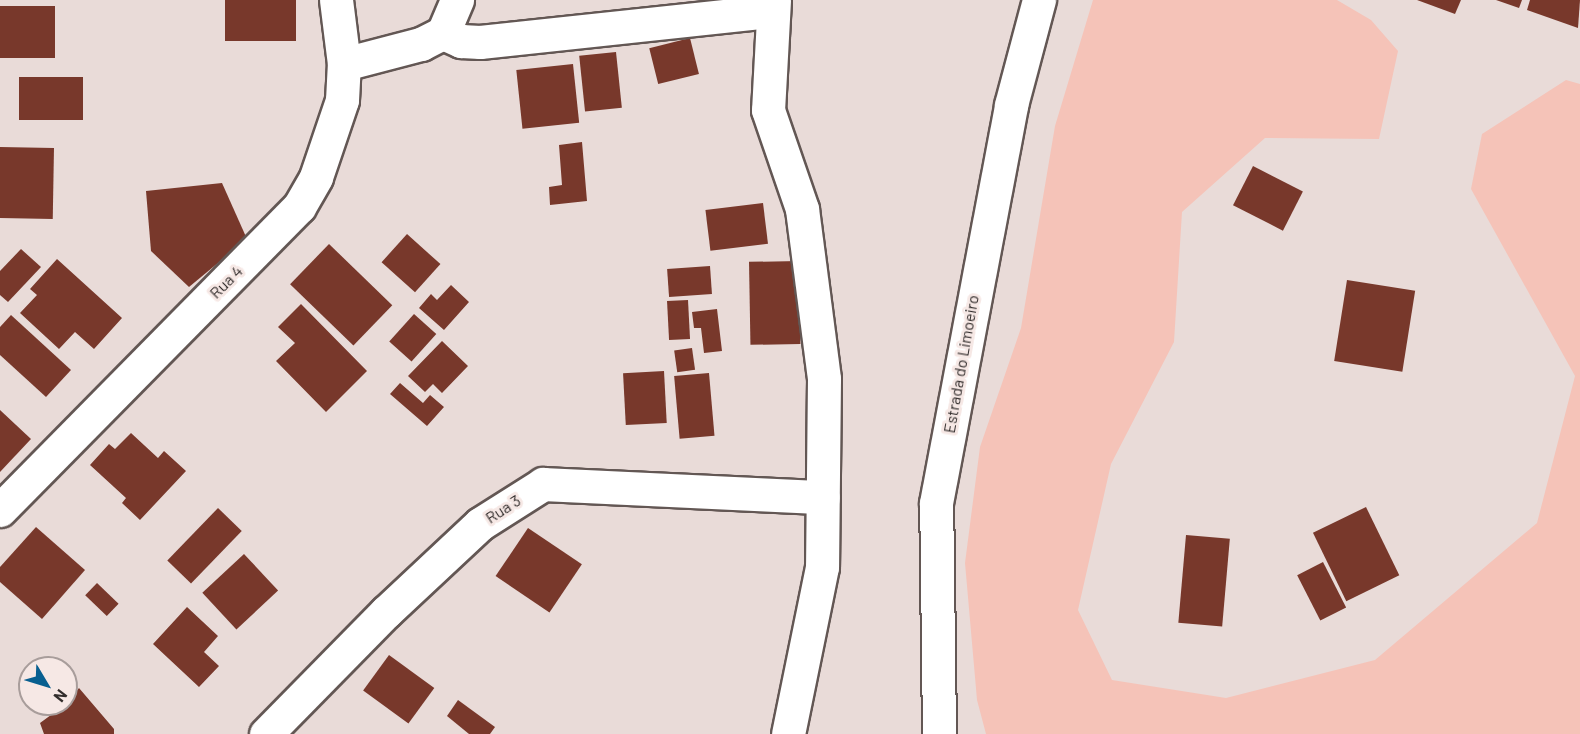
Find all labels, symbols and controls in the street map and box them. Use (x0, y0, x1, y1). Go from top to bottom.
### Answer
street label: Rua 4 (206, 262, 246, 302)
street label: Estrada do Limoeiro (939, 293, 983, 435)
street label: Rua 3 (482, 491, 524, 527)
north arrow (18, 656, 78, 716)
text: N (50, 686, 72, 706)

